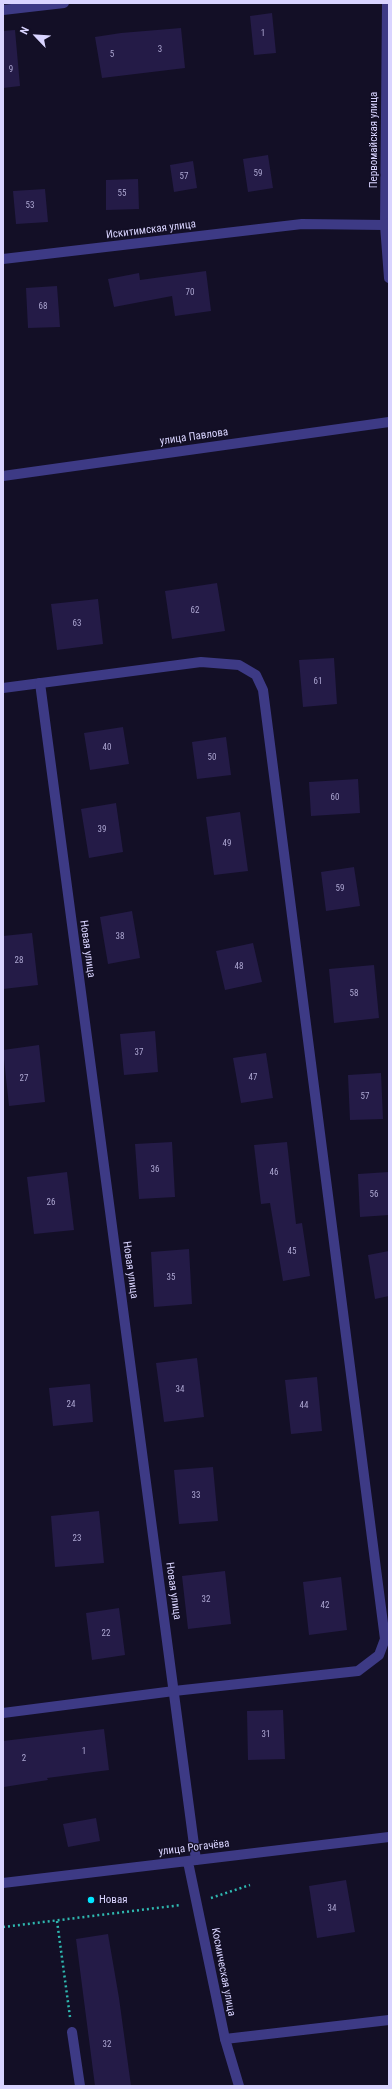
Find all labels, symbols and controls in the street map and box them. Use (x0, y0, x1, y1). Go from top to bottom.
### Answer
north arrow (16, 16, 56, 56)
text: N (17, 25, 32, 37)
house number: 1 (261, 29, 265, 39)
house number: 3 (158, 45, 162, 55)
house number: 5 (110, 50, 114, 60)
house number: 9 (9, 65, 13, 75)
street label: Первомайская улица (367, 92, 381, 188)
house number: 59 (254, 169, 262, 179)
house number: 57 (180, 172, 188, 182)
house number: 55 (118, 189, 126, 199)
house number: 53 (26, 201, 34, 211)
street label: Искитимская улица (105, 218, 197, 242)
house number: 70 (186, 288, 194, 298)
house number: 68 (39, 302, 47, 312)
street label: улица Павлова (159, 426, 229, 448)
house number: 62 (191, 606, 199, 616)
house number: 63 (73, 619, 81, 629)
house number: 61 (314, 677, 322, 687)
house number: 40 (103, 743, 111, 753)
house number: 50 (208, 753, 216, 763)
house number: 60 (331, 793, 339, 803)
house number: 39 (98, 825, 106, 835)
house number: 49 (223, 839, 231, 849)
house number: 59 (336, 884, 344, 894)
street label: Новая улица (76, 920, 98, 978)
house number: 38 (116, 932, 124, 942)
house number: 28 (15, 956, 23, 966)
house number: 48 (235, 962, 243, 972)
house number: 58 (350, 989, 358, 999)
house number: 37 (135, 1048, 143, 1058)
house number: 47 (249, 1073, 257, 1083)
house number: 27 (20, 1074, 28, 1084)
house number: 57 (361, 1092, 369, 1102)
house number: 36 (151, 1165, 159, 1175)
house number: 46 (270, 1168, 278, 1178)
house number: 56 (370, 1190, 378, 1200)
house number: 26 (47, 1198, 55, 1208)
street label: Новая улица (119, 1241, 141, 1299)
house number: 45 (288, 1247, 296, 1257)
house number: 35 (167, 1273, 175, 1283)
house number: 34 (176, 1385, 184, 1395)
house number: 24 (67, 1400, 75, 1410)
house number: 44 (300, 1401, 308, 1411)
house number: 33 (192, 1491, 200, 1501)
house number: 23 (73, 1534, 81, 1544)
street label: Новая улица (162, 1562, 184, 1620)
house number: 32 (202, 1595, 210, 1605)
house number: 42 (321, 1601, 329, 1611)
house number: 22 (102, 1629, 110, 1639)
house number: 31 (262, 1730, 270, 1740)
house number: 1 (82, 1747, 86, 1757)
house number: 2 (22, 1754, 26, 1764)
street label: улица Рогачёва (158, 1837, 230, 1859)
place label: Новая (99, 1893, 127, 1907)
marker: Новая (86, 1895, 96, 1905)
house number: 34 (328, 1904, 336, 1914)
street label: Космическая улица (208, 1927, 238, 2017)
house number: 32 (103, 2040, 111, 2050)

